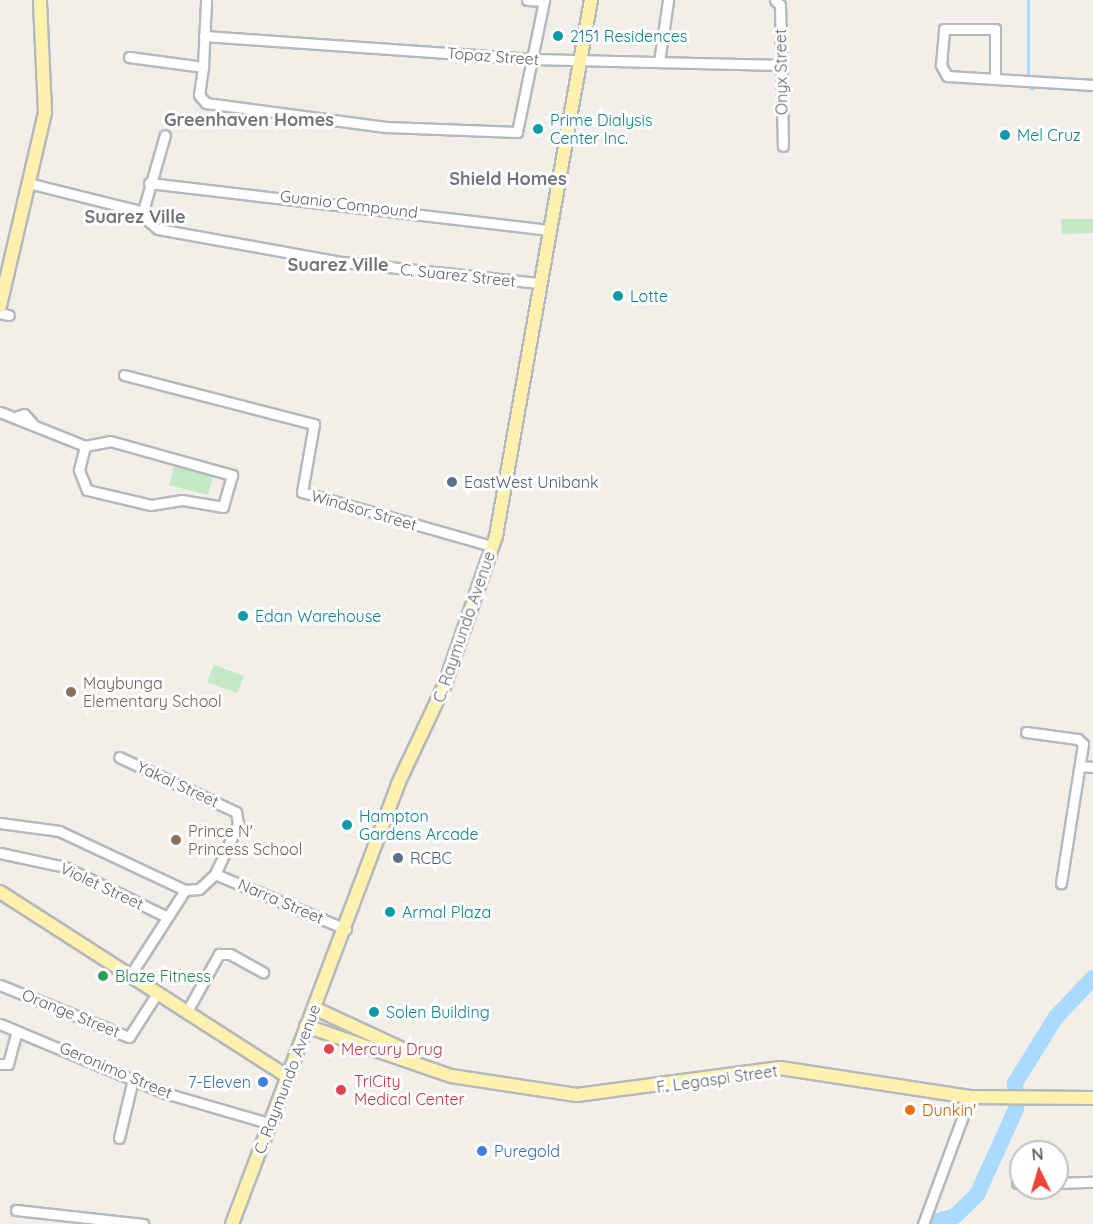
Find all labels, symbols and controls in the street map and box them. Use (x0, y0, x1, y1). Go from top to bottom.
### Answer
place label: 2151 Residences (570, 26, 687, 46)
marker: 2151 Residences (551, 29, 565, 43)
street label: Onyx Street (771, 29, 791, 115)
street label: Topaz Street (446, 43, 540, 69)
district label: Greenhaven Homes (164, 109, 334, 131)
place label: Prime Dialysis Center Inc. (550, 110, 653, 148)
marker: Prime Dialysis Center Inc. (531, 122, 545, 136)
place label: Mel Cruz (1017, 125, 1081, 145)
marker: Mel Cruz (998, 128, 1012, 142)
district label: Shield Homes (449, 168, 567, 190)
street label: Guanio Compound (279, 186, 419, 222)
district label: Suarez Ville (84, 206, 186, 228)
district label: Suarez Ville (287, 254, 389, 276)
street label: C. Suarez Street (399, 259, 517, 291)
place label: Lotte (630, 286, 668, 306)
marker: Lotte (611, 289, 625, 303)
place label: EastWest Unibank (464, 472, 599, 492)
marker: EastWest Unibank (445, 475, 459, 489)
street label: Windsor Street (309, 486, 419, 534)
street label: C. Raymundo Avenue (429, 549, 499, 705)
place label: Edan Warehouse (255, 606, 381, 626)
marker: Edan Warehouse (236, 609, 250, 623)
place label: Maybunga Elementary School (83, 673, 222, 711)
marker: Maybunga Elementary School (64, 685, 78, 699)
street label: Yakal Street (134, 757, 222, 811)
place label: Hampton Gardens Arcade (359, 806, 479, 844)
marker: Hampton Gardens Arcade (340, 818, 354, 832)
place label: Prince N' Princess School (188, 821, 302, 859)
marker: Prince N' Princess School (169, 833, 183, 847)
place label: RCBC (410, 848, 452, 868)
marker: RCBC (391, 851, 405, 865)
street label: Violet Street (57, 858, 147, 914)
street label: Narra Street (235, 874, 327, 928)
place label: Armal Plaza (402, 902, 491, 922)
marker: Armal Plaza (383, 905, 397, 919)
place label: Blaze Fitness (115, 966, 211, 986)
marker: Blaze Fitness (96, 969, 110, 983)
street label: Orange Street (19, 985, 123, 1041)
street label: C. Raymundo Avenue (250, 1001, 324, 1157)
place label: Solen Building (386, 1002, 490, 1022)
marker: Solen Building (367, 1005, 381, 1019)
street label: Geronimo Street (57, 1038, 175, 1102)
place label: Mercury Drug (341, 1039, 443, 1059)
marker: Mercury Drug (322, 1042, 336, 1056)
street label: F. Legaspi Street (655, 1061, 779, 1097)
place label: TriCity Medical Center (354, 1071, 465, 1109)
place label: 7-Eleven (188, 1072, 251, 1092)
marker: 7-Eleven (256, 1075, 270, 1089)
marker: TriCity Medical Center (332, 1081, 350, 1099)
place label: Dunkin' (922, 1100, 976, 1120)
marker: Dunkin' (903, 1103, 917, 1117)
north arrow (1009, 1140, 1069, 1200)
place label: Puregold (494, 1141, 560, 1161)
marker: Puregold (475, 1144, 489, 1158)
text: N (1031, 1144, 1044, 1165)

